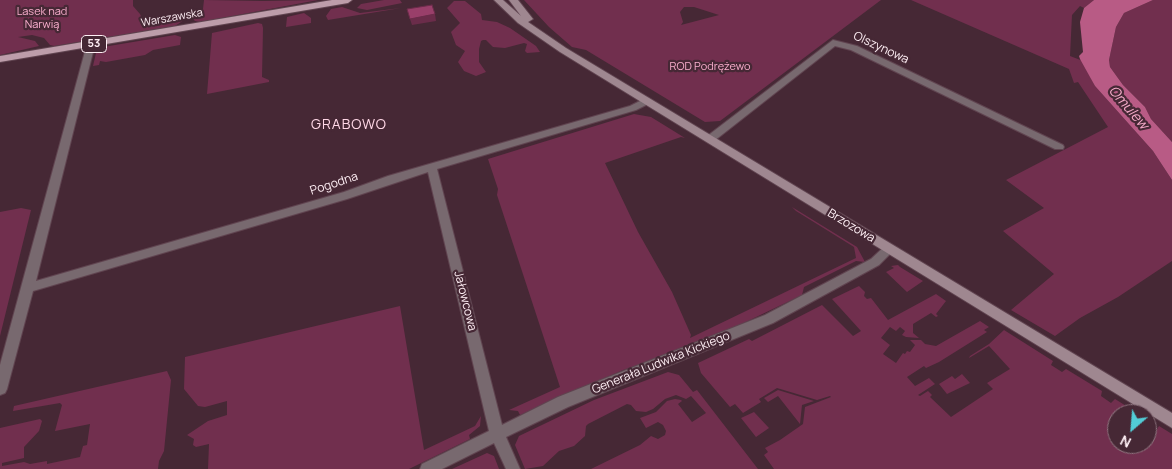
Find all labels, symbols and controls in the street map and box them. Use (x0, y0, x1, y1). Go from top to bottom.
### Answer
park label: Lasek nad Narwią (17, 5, 67, 31)
street label: Warszawska (140, 6, 204, 30)
street label: Olszynowa (851, 29, 911, 67)
road number: 53 (82, 36, 106, 52)
park label: ROD Podrężewo (670, 60, 750, 74)
water label: Omulew (1105, 83, 1151, 133)
district label: GRABOWO (310, 117, 388, 133)
street label: Pogodna (308, 170, 360, 198)
street label: Brzozowa (825, 206, 877, 246)
street label: Jałowcowa (451, 270, 479, 332)
street label: Generała Ludwika Kickiego (590, 329, 732, 397)
north arrow (1107, 404, 1157, 454)
text: N (1117, 431, 1134, 453)

